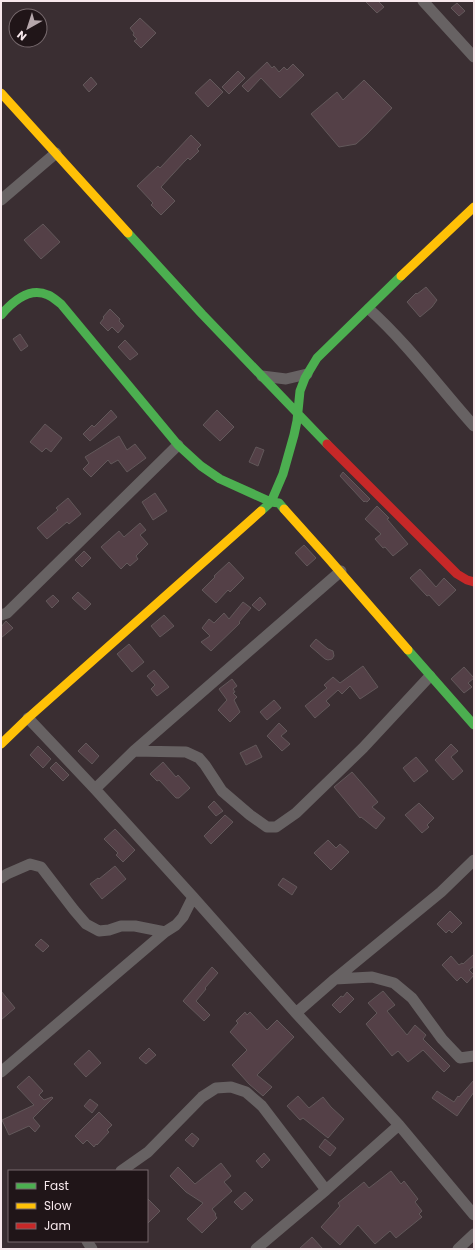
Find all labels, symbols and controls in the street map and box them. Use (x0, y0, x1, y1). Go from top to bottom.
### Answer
north arrow (8, 8, 48, 48)
text: N (13, 27, 30, 45)
legend (8, 1170, 148, 1242)
text: Fast (44, 1177, 69, 1194)
text: Slow (44, 1197, 72, 1214)
text: Jam (44, 1217, 71, 1234)

